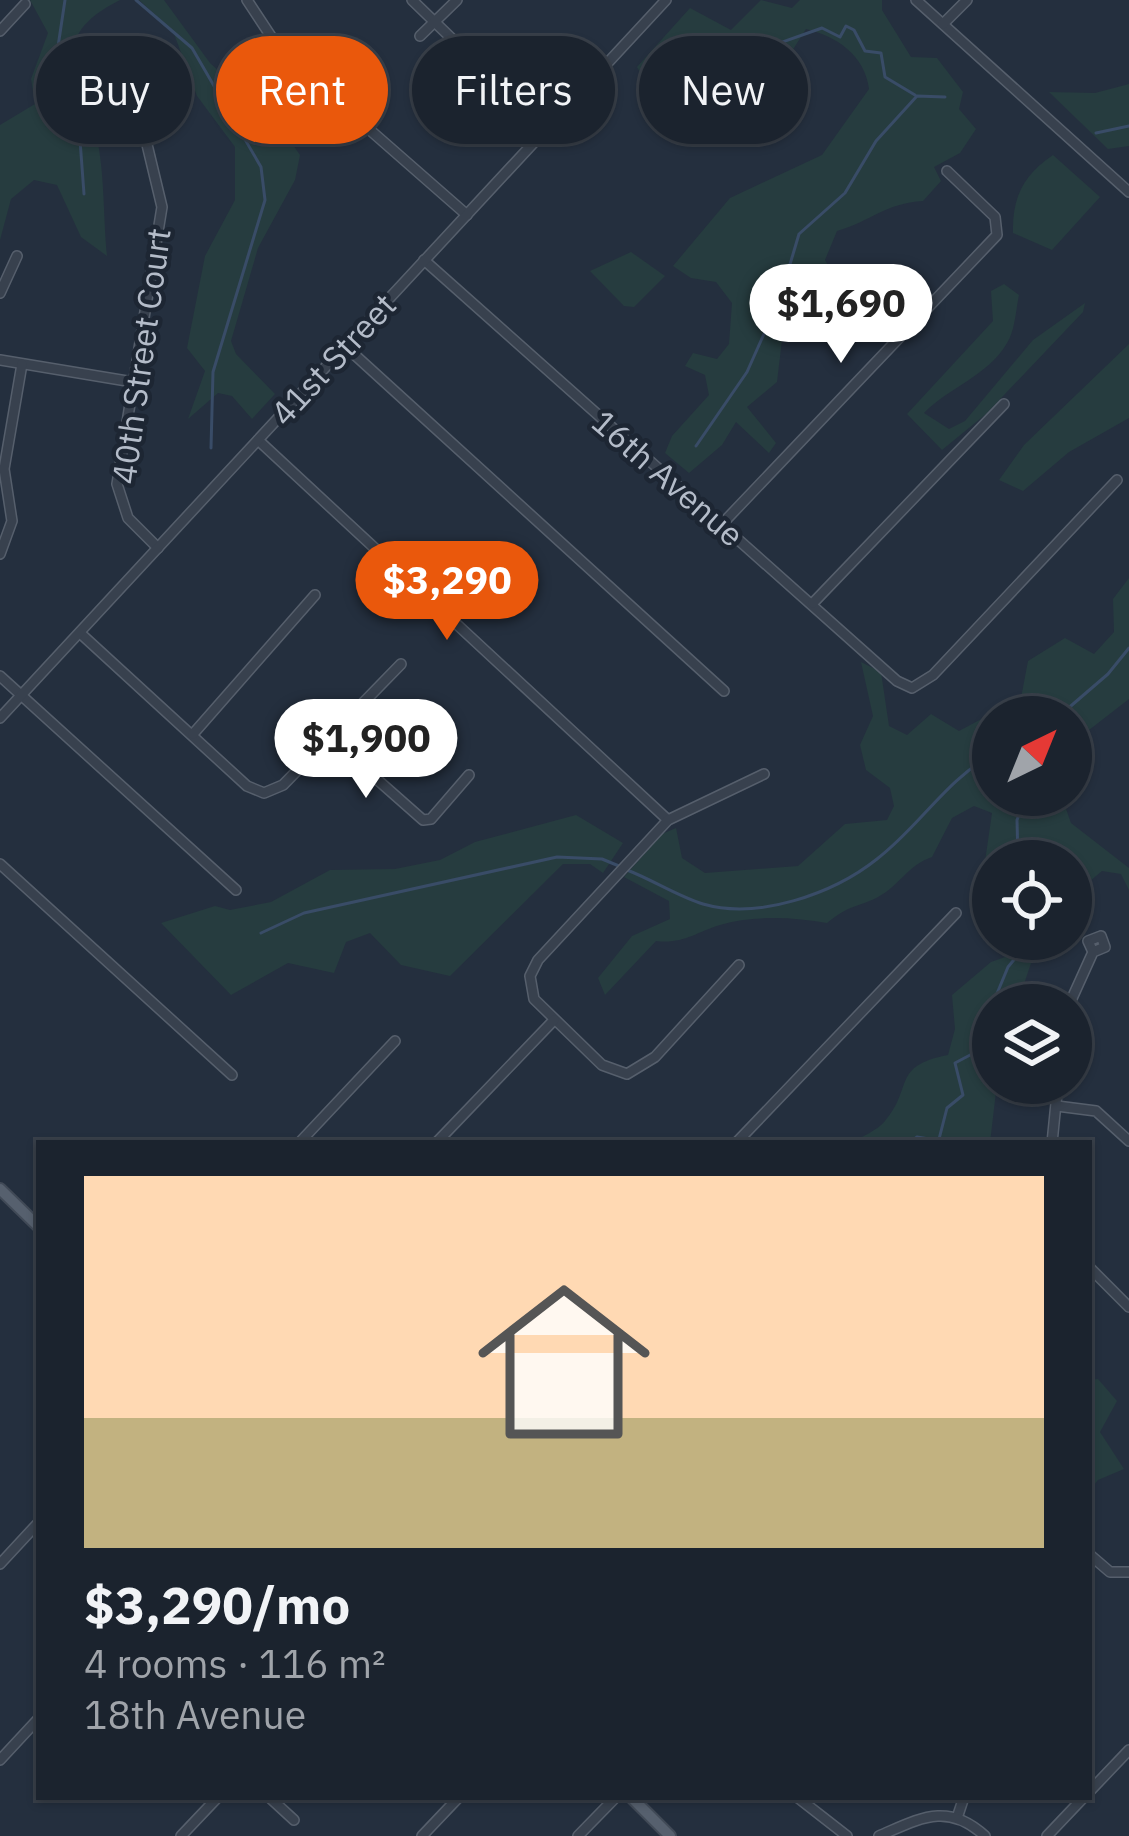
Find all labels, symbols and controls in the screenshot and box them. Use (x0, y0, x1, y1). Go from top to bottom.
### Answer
chip: Buy (36, 36, 192, 144)
chip: Rent (216, 36, 388, 144)
chip: Filters (412, 36, 615, 144)
chip: New (639, 36, 808, 144)
street label: 40th Street Court (101, 225, 180, 486)
pin: $1,690 (743, 264, 939, 366)
text: $1,690 (776, 277, 906, 328)
street label: 41st Street (261, 284, 405, 434)
street label: 16th Avenue (583, 400, 753, 555)
pin: $3,290 (349, 541, 545, 643)
text: $3,290 (382, 554, 512, 605)
north arrow (972, 696, 1092, 816)
map controls (972, 696, 1092, 1104)
pin: $1,900 (268, 699, 464, 801)
text: $1,900 (301, 712, 431, 763)
button: locate (972, 840, 1092, 960)
button: layers (972, 984, 1092, 1104)
icon: home (456, 1254, 672, 1470)
text: $3,290/mo (84, 1572, 350, 1638)
text: 4 rooms · 116 m² (84, 1638, 386, 1689)
text: 18th Avenue (84, 1689, 306, 1740)

